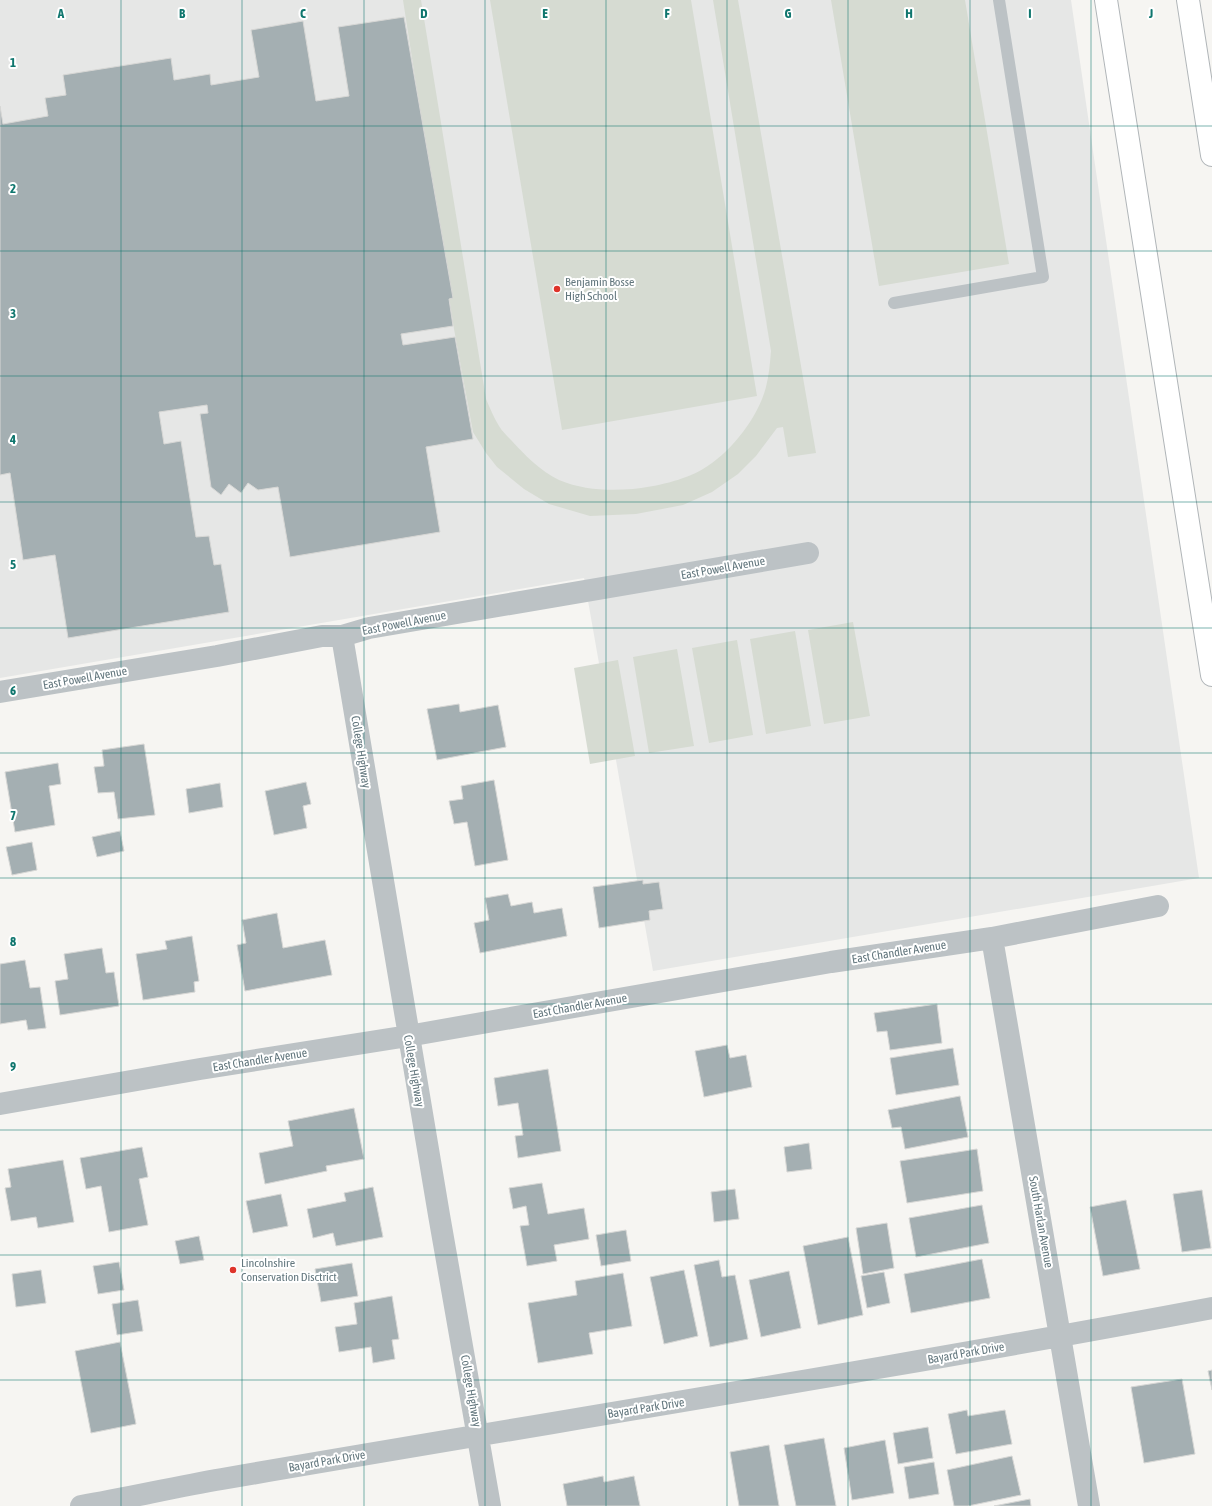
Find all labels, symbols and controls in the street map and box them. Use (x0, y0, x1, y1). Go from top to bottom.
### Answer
text: A (57, 6, 65, 21)
text: B (179, 6, 186, 21)
text: C (300, 6, 306, 21)
text: D (420, 6, 428, 21)
text: E (542, 6, 548, 21)
text: F (664, 6, 670, 21)
text: G (785, 6, 792, 21)
text: H (905, 6, 913, 21)
text: I (1028, 6, 1032, 21)
text: J (1148, 6, 1153, 21)
text: 1 (10, 55, 16, 70)
text: 2 (10, 181, 16, 196)
place label: Benjamin Bosse High School (565, 275, 634, 303)
marker: Benjamin Bosse High School (552, 284, 562, 294)
text: 3 (10, 306, 16, 321)
text: 4 (9, 432, 16, 447)
street label: East Powell Avenue (680, 554, 766, 582)
text: 5 (10, 557, 16, 572)
street label: East Powell Avenue (361, 608, 447, 638)
street label: East Powell Avenue (42, 664, 128, 692)
text: 6 (10, 683, 16, 698)
street label: College Highway (348, 715, 374, 789)
text: 7 (10, 808, 16, 823)
text: 8 (10, 934, 16, 949)
street label: East Chandler Avenue (851, 938, 947, 966)
street label: East Chandler Avenue (532, 991, 628, 1021)
street label: College Highway (401, 1034, 427, 1108)
street label: East Chandler Avenue (212, 1046, 308, 1074)
text: 9 (10, 1059, 16, 1074)
street label: South Harlan Avenue (1026, 1175, 1056, 1269)
place label: Lincolnshire Conservation Disctrict (241, 1256, 337, 1284)
marker: Lincolnshire Conservation Disctrict (228, 1265, 238, 1275)
street label: Bayard Park Drive (927, 1339, 1005, 1367)
street label: College Highway (458, 1354, 484, 1428)
street label: Bayard Park Drive (607, 1395, 685, 1421)
street label: Bayard Park Drive (288, 1447, 366, 1475)

